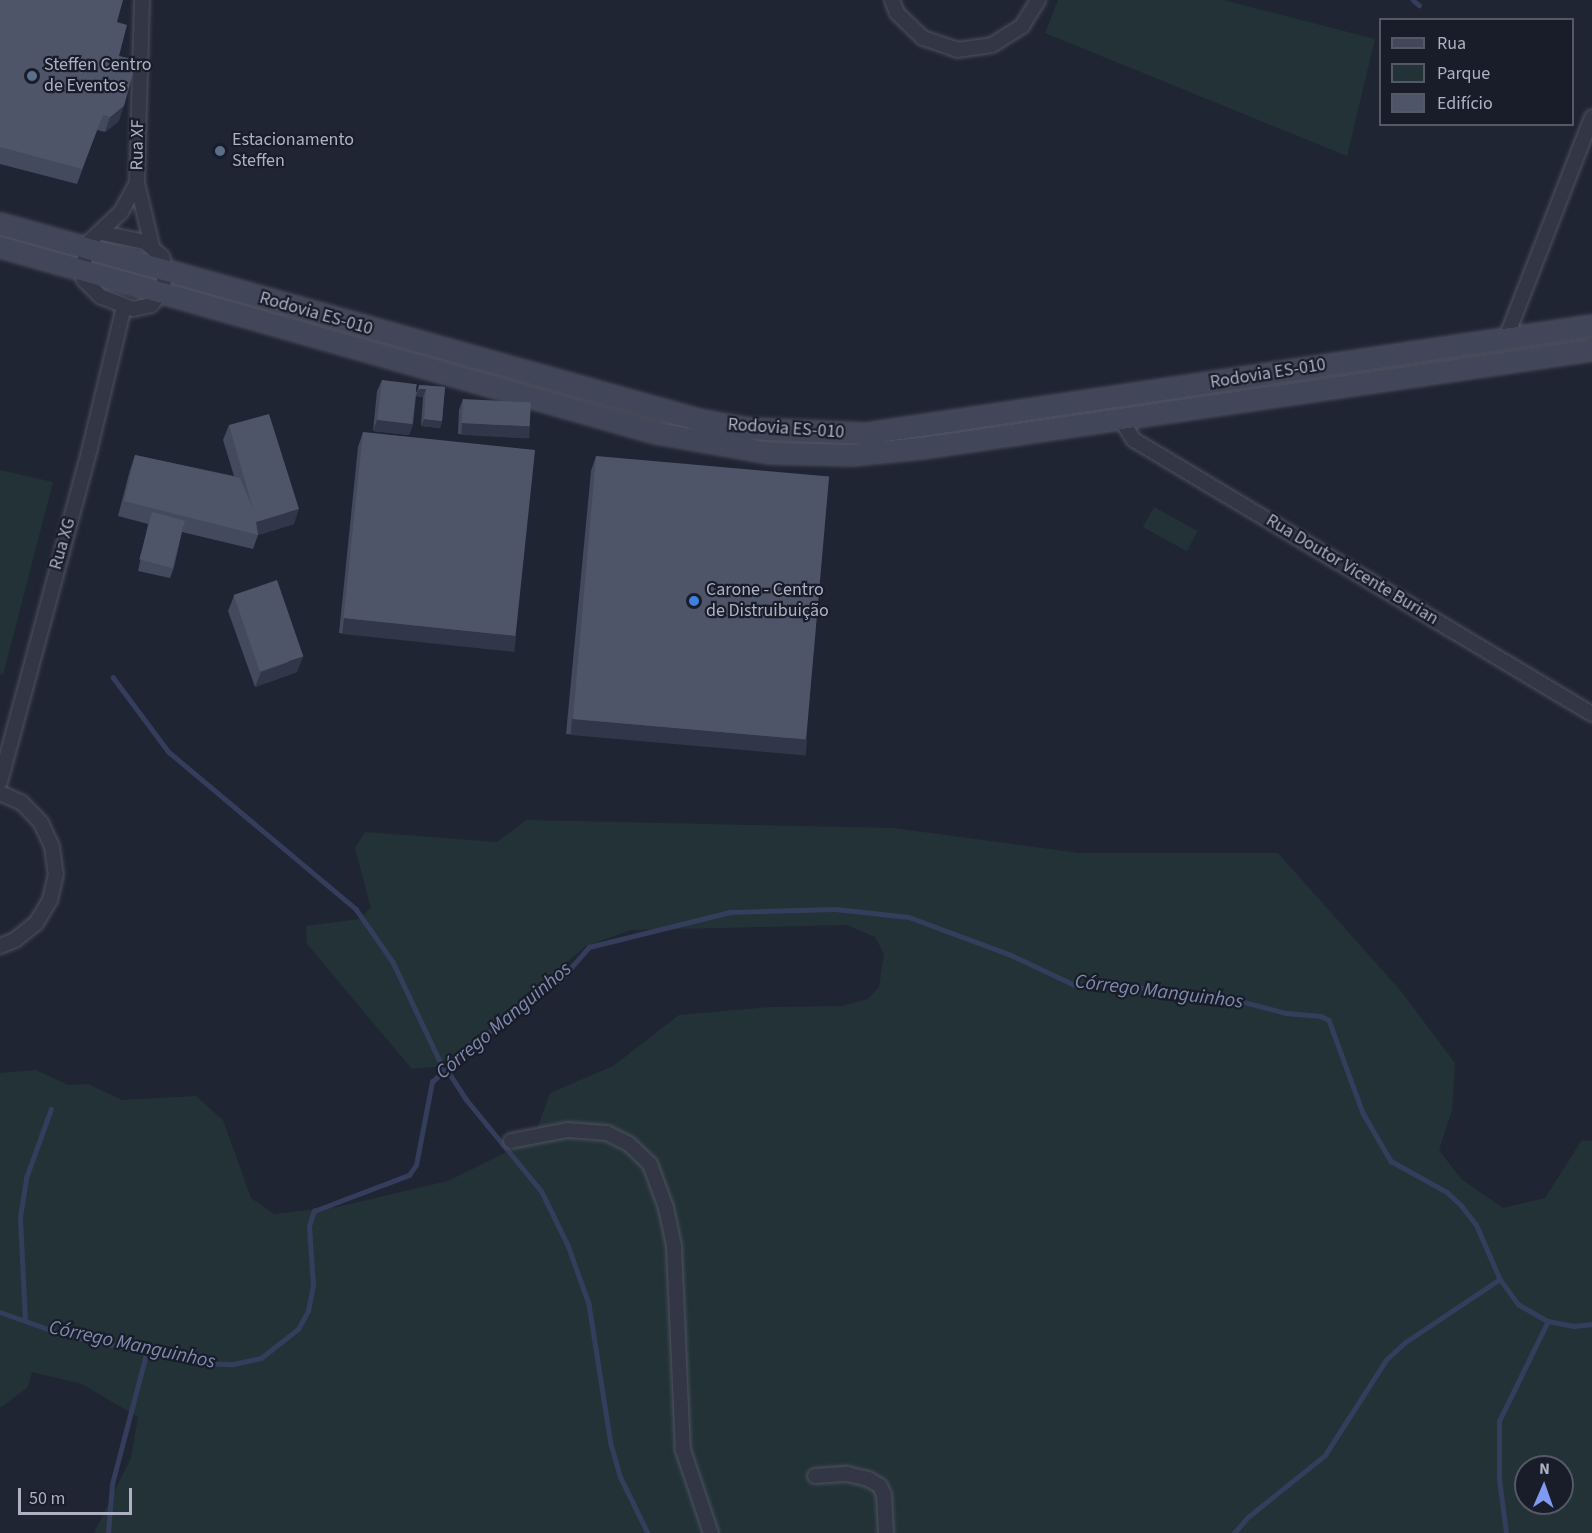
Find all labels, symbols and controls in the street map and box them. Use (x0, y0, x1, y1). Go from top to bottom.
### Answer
legend (1379, 18, 1574, 126)
text: Rua (1437, 31, 1466, 56)
place label: Steffen Centro de Eventos (44, 55, 151, 98)
text: Parque (1437, 61, 1490, 86)
marker: Steffen Centro de Eventos (25, 69, 39, 83)
text: Edifício (1437, 91, 1493, 116)
street label: Rua XF (127, 119, 149, 171)
place label: Estacionamento Steffen (232, 130, 354, 172)
marker: Estacionamento Steffen (213, 144, 227, 158)
street label: Rodovia ES-010 (257, 288, 375, 340)
street label: Rodovia ES-010 (1209, 354, 1327, 394)
street label: Rodovia ES-010 (727, 414, 845, 444)
street label: Rua Doutor Vicente Burian (1262, 510, 1442, 630)
street label: Rua XG (45, 516, 81, 572)
place label: Carone - Centro de Distruibuição (706, 580, 829, 622)
marker: Carone - Centro de Distruibuição (687, 594, 701, 608)
water label: Córrego Manguinhos (431, 957, 577, 1085)
water label: Córrego Manguinhos (1073, 970, 1245, 1014)
water label: Córrego Manguinhos (47, 1316, 217, 1374)
north arrow (1514, 1455, 1574, 1515)
text: N (1539, 1458, 1550, 1480)
scale bar (21, 1476, 135, 1514)
text: 50 m (29, 1486, 65, 1511)

